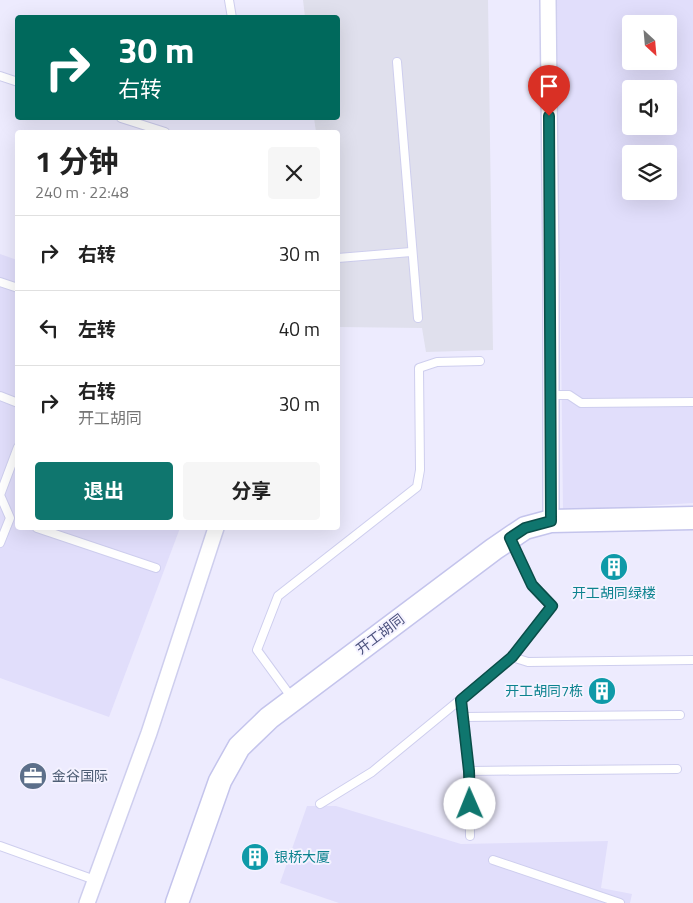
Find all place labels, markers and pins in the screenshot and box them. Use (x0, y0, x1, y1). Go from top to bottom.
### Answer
pin (528, 65, 570, 116)
building icon: 开工胡同绿楼 (599, 552, 629, 582)
place label: 开工胡同绿楼 (572, 582, 656, 603)
building icon: 开工胡同7栋 (587, 676, 617, 706)
place label: 开工胡同7栋 (505, 680, 583, 701)
office icon: 金谷国际 (18, 761, 48, 791)
place label: 金谷国际 (52, 765, 108, 786)
building icon: 银桥大厦 (240, 842, 270, 872)
place label: 银桥大厦 (274, 846, 330, 867)

